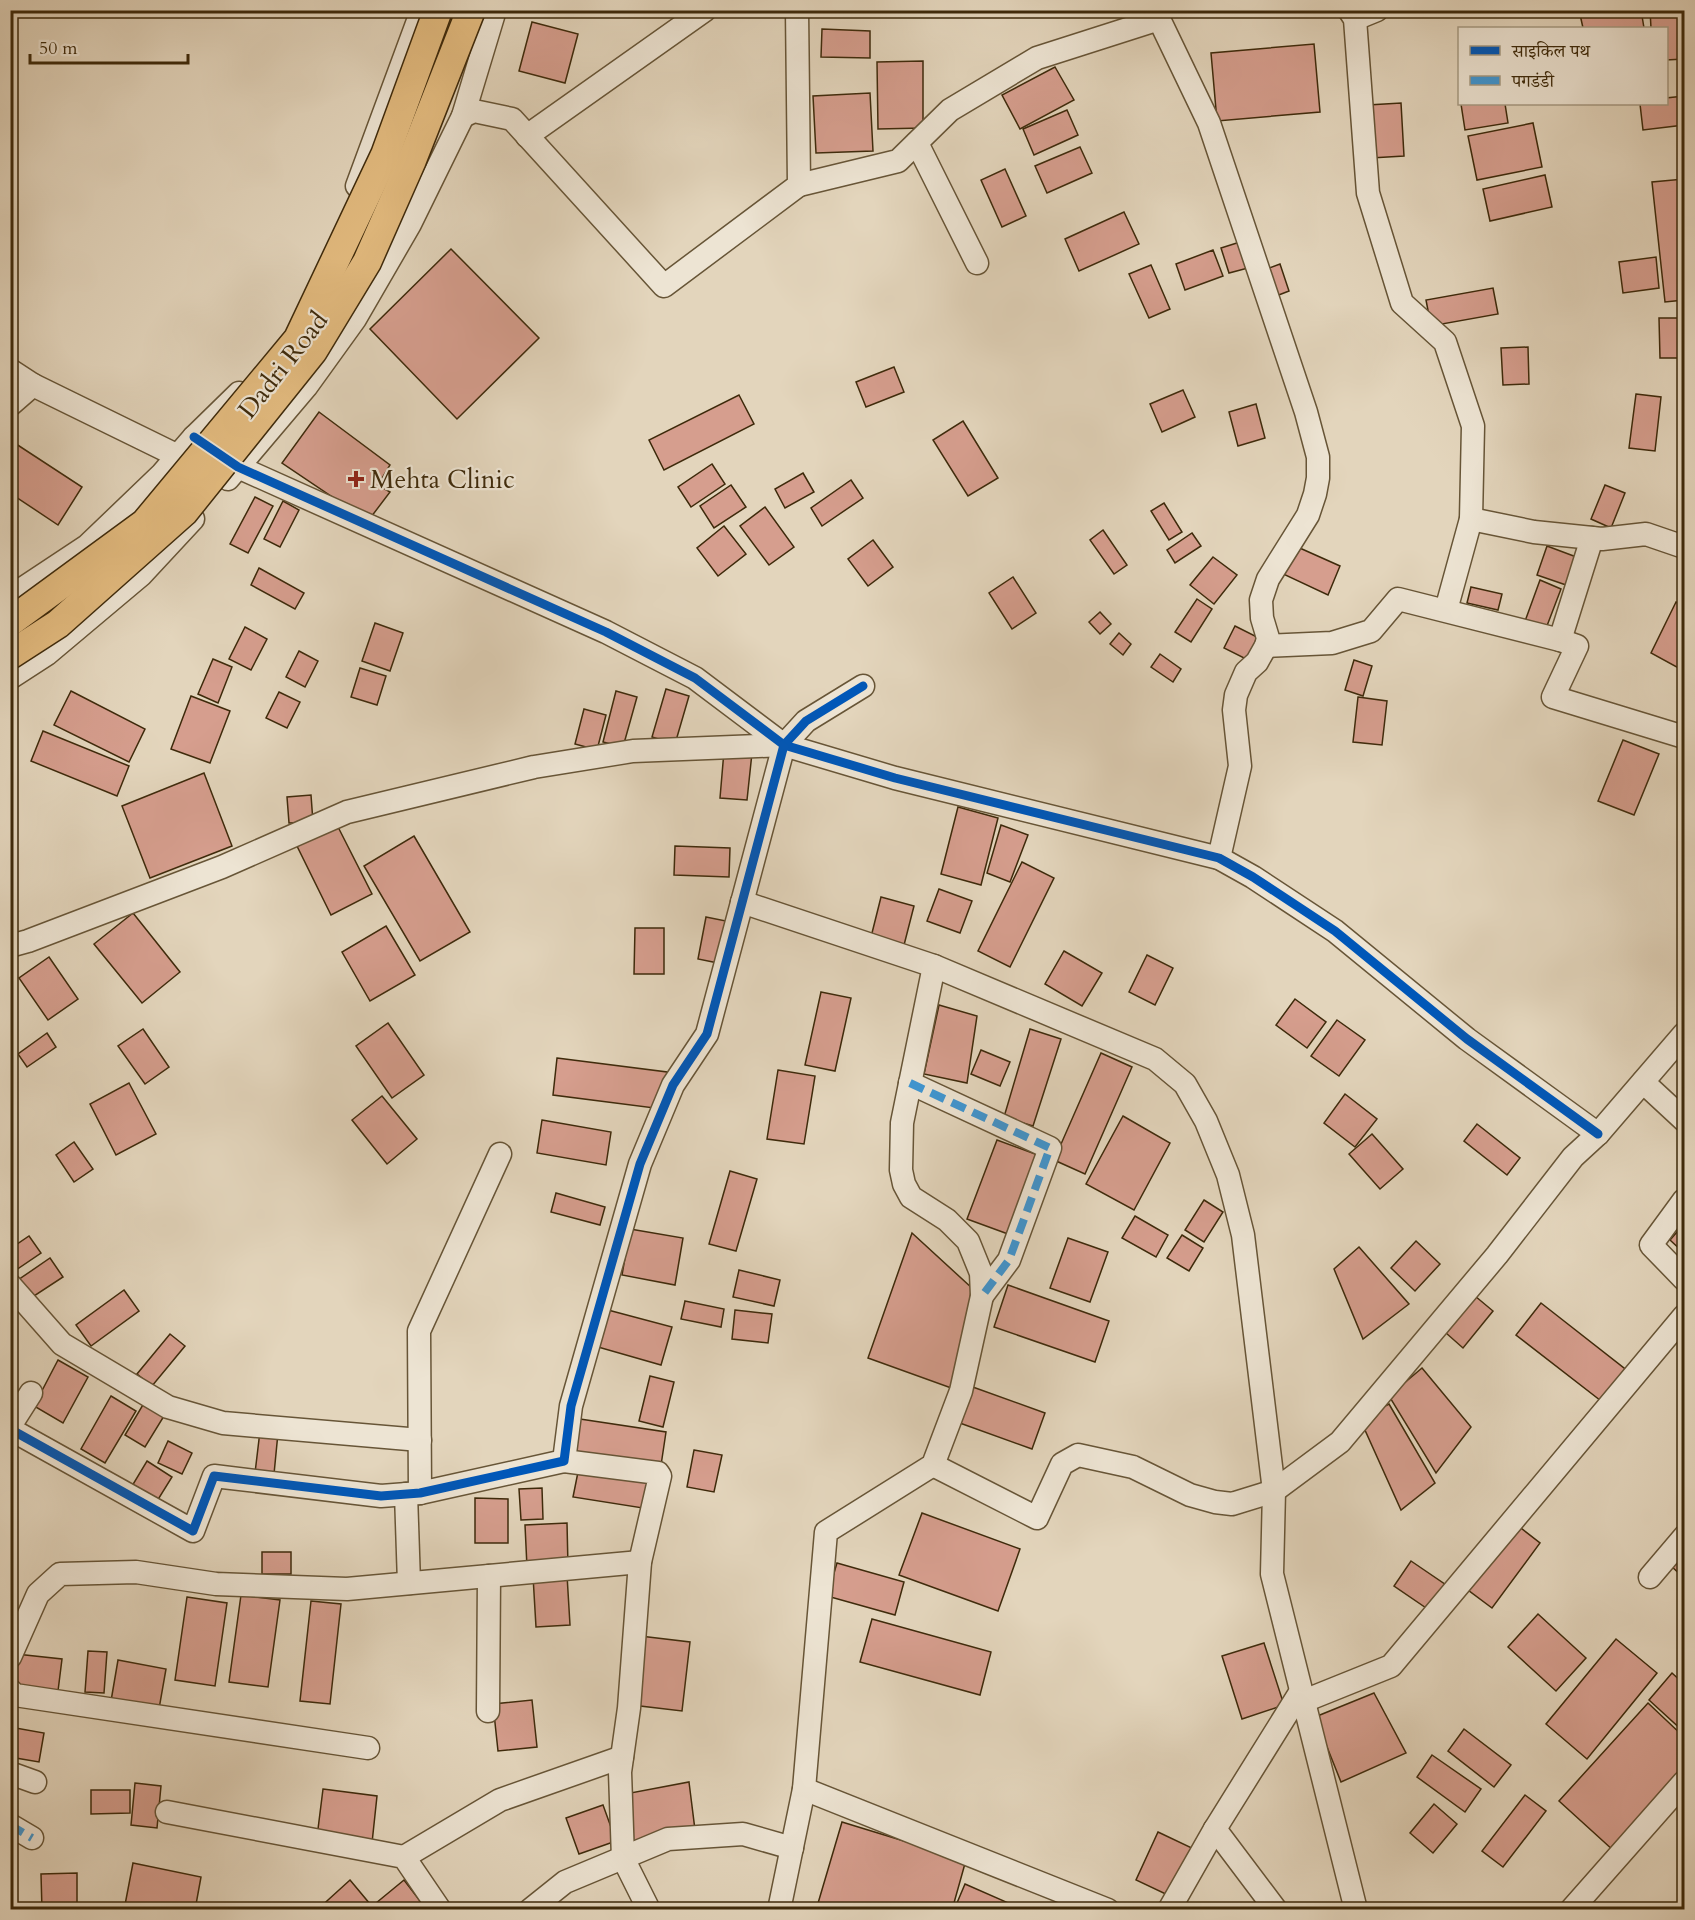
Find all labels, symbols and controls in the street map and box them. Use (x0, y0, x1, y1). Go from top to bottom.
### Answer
scale bar (30, 27, 188, 65)
legend (1458, 27, 1668, 105)
text: 50 m (39, 36, 78, 61)
text: साइकिल पथ (1511, 39, 1592, 64)
text: पगडंडी (1511, 69, 1555, 94)
street label: Dadri Road (230, 304, 336, 426)
place label: Mehta Clinic (370, 462, 515, 497)
marker: Mehta Clinic (347, 470, 365, 488)

